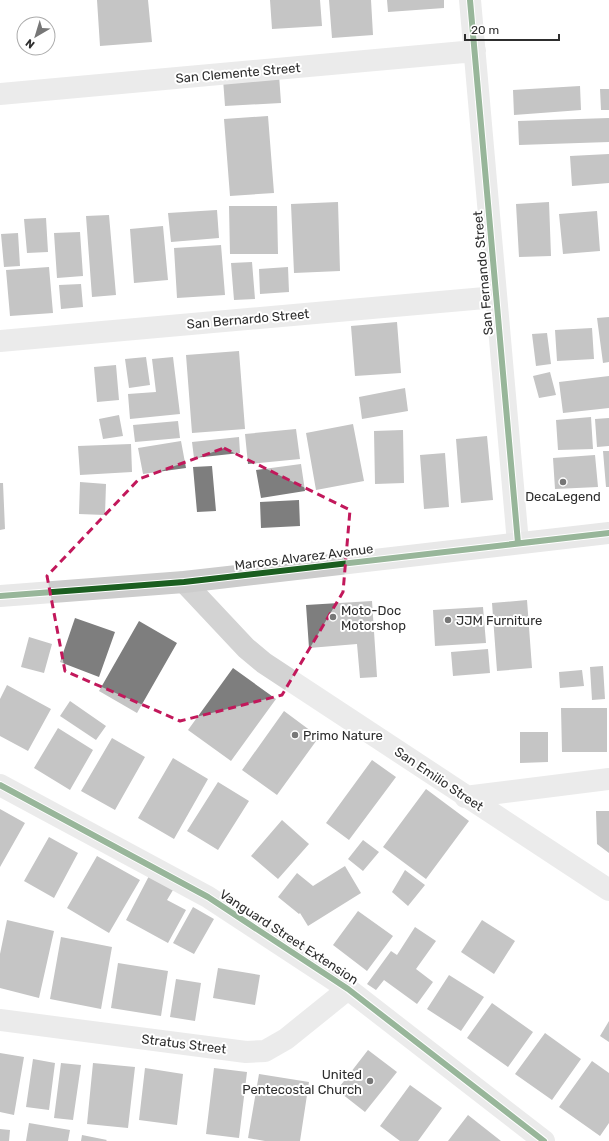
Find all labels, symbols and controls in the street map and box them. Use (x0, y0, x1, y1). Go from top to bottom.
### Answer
north arrow (16, 16, 56, 56)
scale bar (465, 16, 559, 42)
text: 20 m (471, 23, 499, 37)
text: N (23, 36, 37, 51)
street label: San Clemente Street (175, 60, 301, 86)
street label: San Fernando Street (470, 210, 496, 336)
street label: San Bernardo Street (186, 306, 310, 332)
marker: DecaLegend (558, 477, 568, 487)
place label: DecaLegend (525, 489, 601, 505)
street label: Marcos Alvarez Avenue (234, 541, 374, 573)
place label: Moto-Doc Motorshop (341, 603, 406, 633)
marker: Moto-Doc Motorshop (328, 612, 338, 622)
place label: JJM Furniture (456, 613, 542, 628)
marker: JJM Furniture (443, 615, 453, 625)
place label: Primo Nature (303, 728, 383, 743)
marker: Primo Nature (290, 730, 300, 740)
street label: San Emilio Street (392, 744, 486, 814)
street label: Vanguard Street Extension (216, 887, 361, 988)
street label: Stratus Street (141, 1031, 227, 1057)
place label: United Pentecostal Church (242, 1067, 362, 1097)
marker: United Pentecostal Church (365, 1076, 375, 1086)

